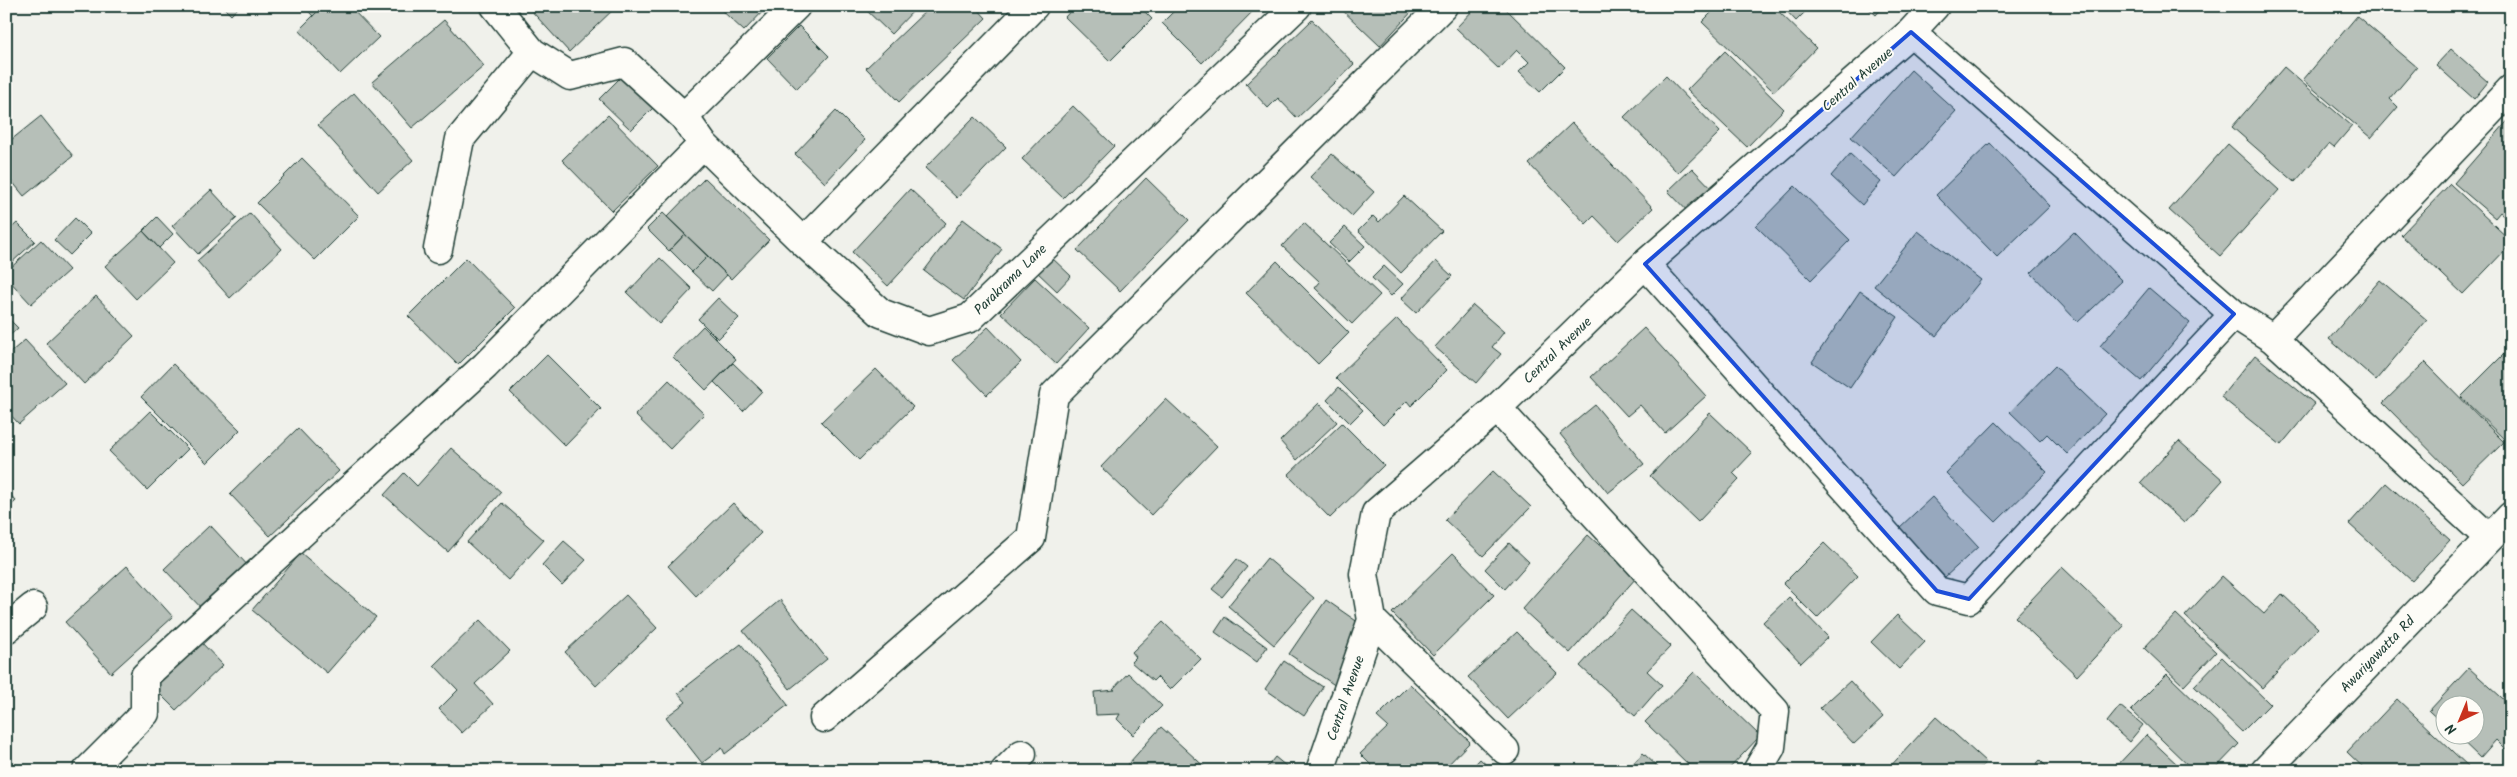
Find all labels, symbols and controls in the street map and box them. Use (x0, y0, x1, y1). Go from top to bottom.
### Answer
street label: Central Avenue (1817, 42, 1899, 117)
street label: Parakrama Lane (969, 239, 1053, 320)
street label: Central Avenue (1518, 311, 1598, 390)
street label: Awariyawatta Rd (2335, 610, 2421, 698)
street label: Central Avenue (1321, 652, 1371, 744)
north arrow (2434, 694, 2484, 744)
text: N (2441, 718, 2462, 740)

